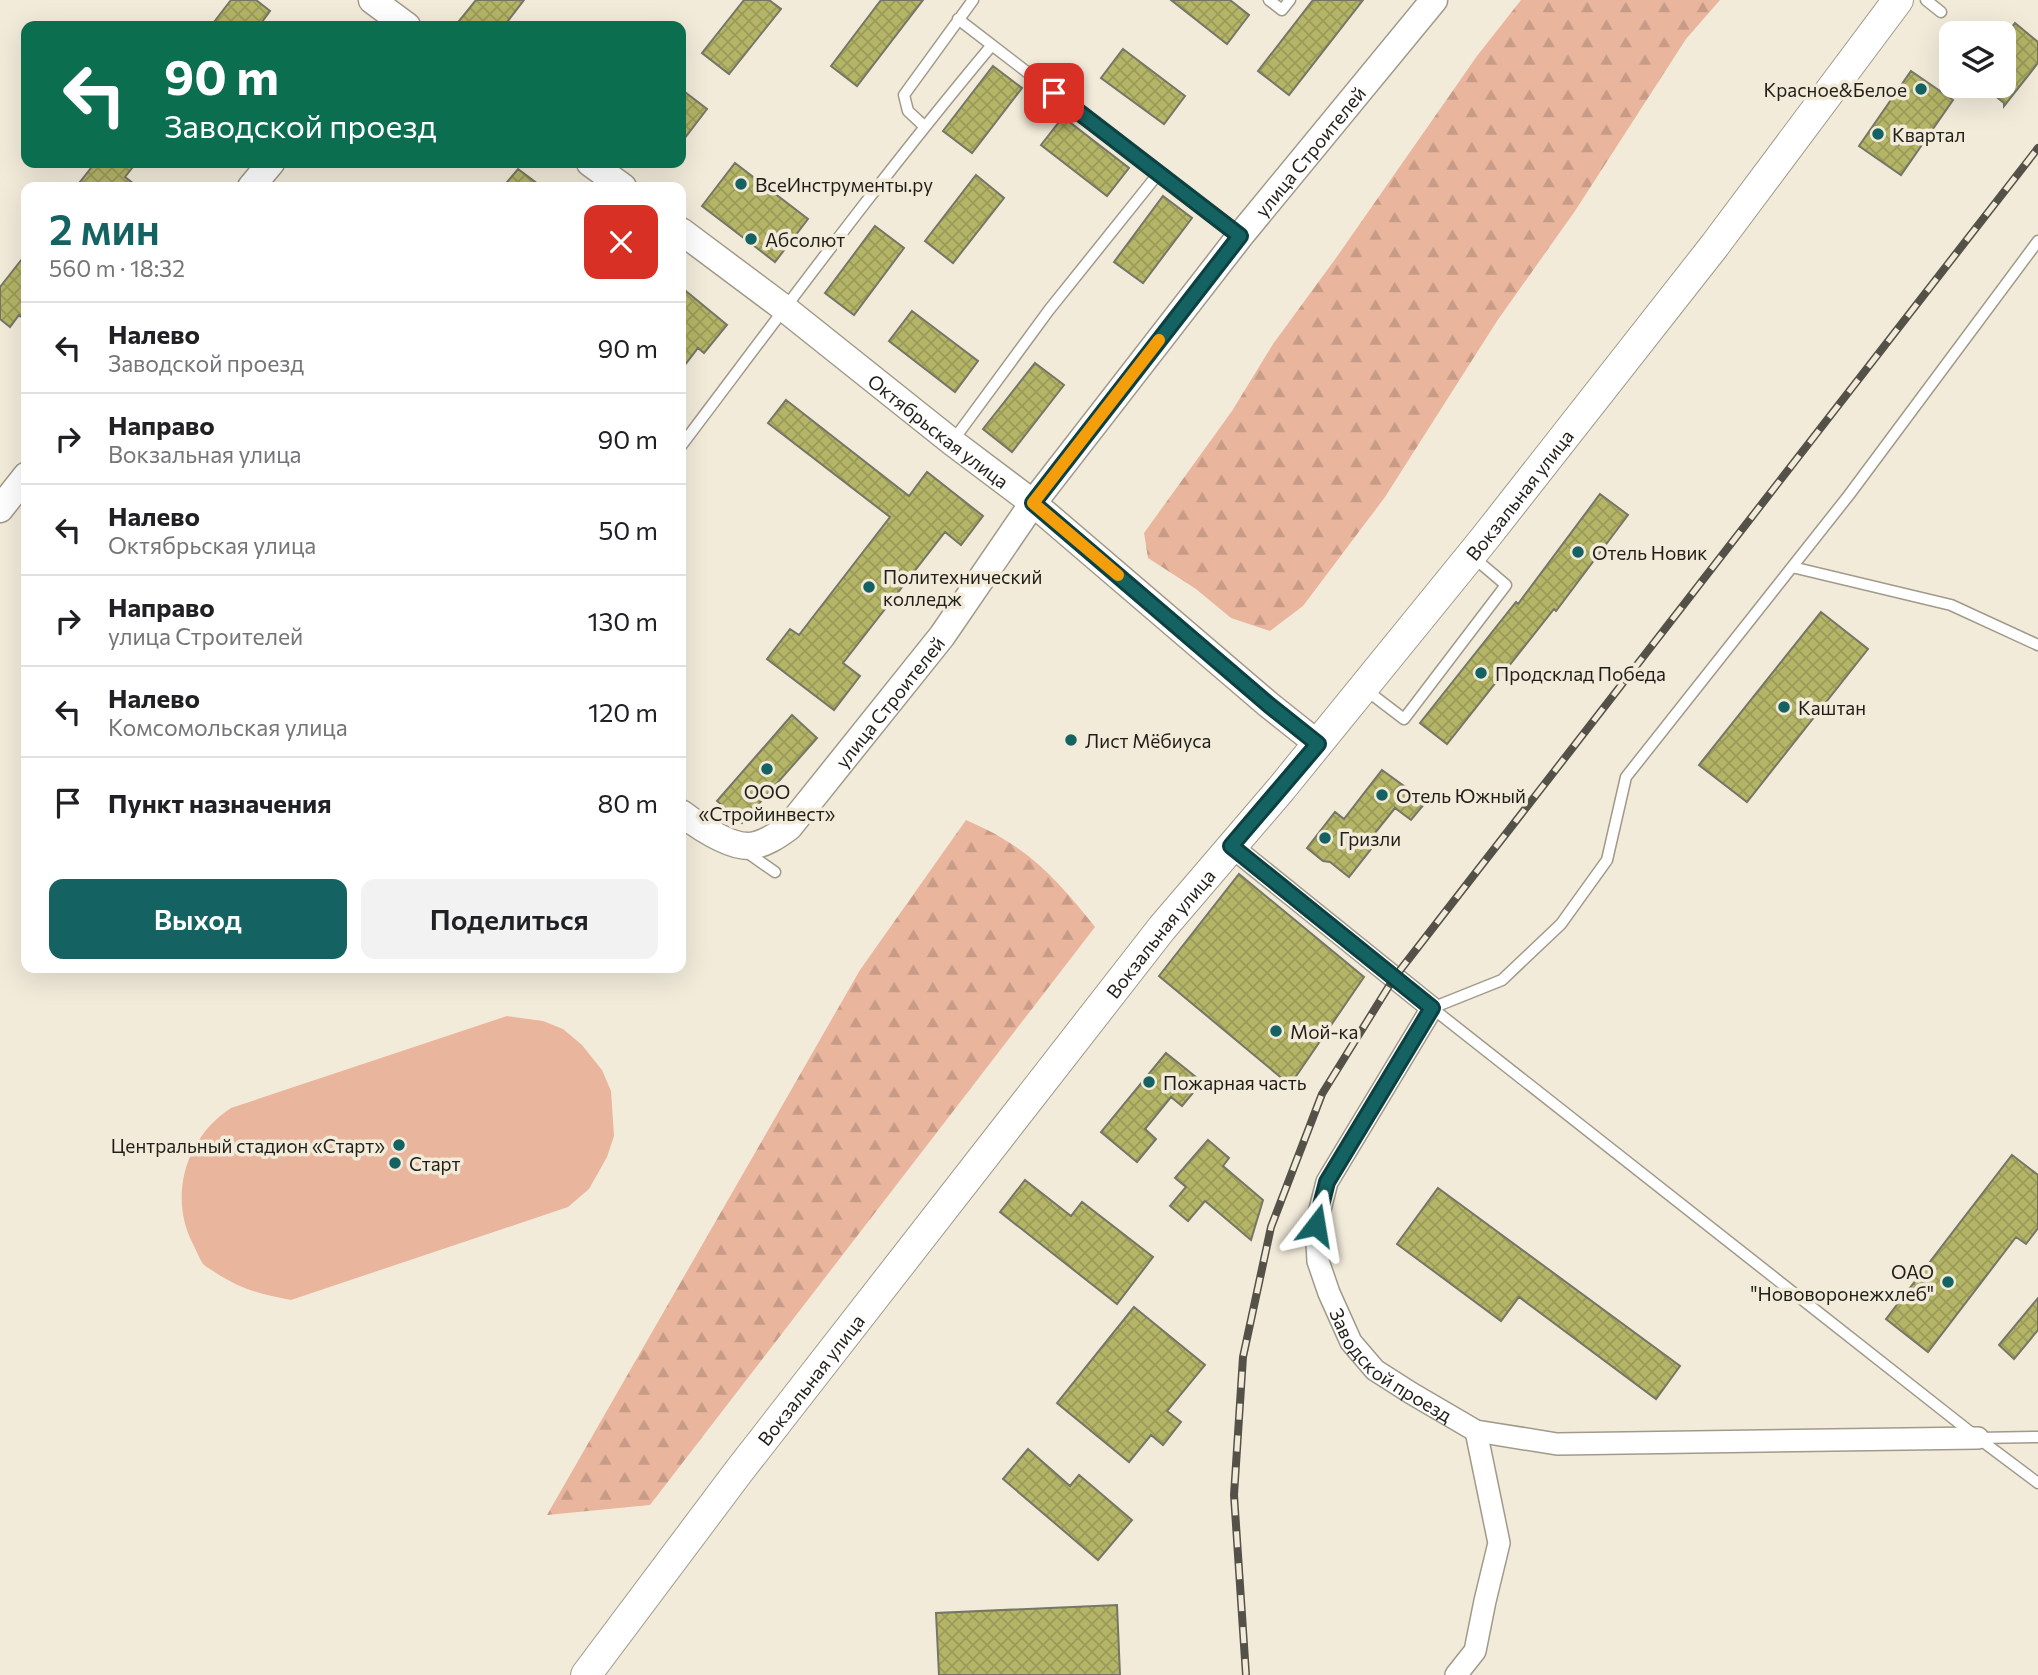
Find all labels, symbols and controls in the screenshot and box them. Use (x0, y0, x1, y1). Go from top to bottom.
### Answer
map controls (1939, 21, 2016, 98)
button: layers (1939, 21, 2016, 98)
text: 90 m (164, 45, 279, 105)
icon: left (49, 49, 140, 140)
pin (1024, 63, 1084, 123)
icon: arrive (1035, 74, 1073, 112)
place label: Красное&Белое (1763, 78, 1907, 101)
marker: Красное&Белое (1913, 81, 1929, 97)
street label: улица Строителей (1250, 82, 1370, 221)
text: Заводской проезд (164, 105, 437, 145)
place label: Квартал (1892, 123, 1965, 146)
marker: Квартал (1870, 126, 1886, 142)
place label: ВсеИнструменты.ру (755, 173, 933, 196)
marker: ВсеИнструменты.ру (733, 176, 749, 192)
text: 2 мин (49, 202, 160, 254)
button: close (584, 205, 658, 279)
place label: Абсолют (765, 228, 845, 251)
marker: Абсолют (743, 231, 759, 247)
text: 560 m · 18:32 (49, 254, 185, 282)
text: Налево (108, 318, 200, 349)
icon: left (49, 329, 87, 367)
text: 90 m (598, 332, 658, 363)
text: Заводской проезд (108, 349, 304, 377)
street label: Октябрьская улица (864, 368, 1014, 492)
text: Направо (108, 409, 215, 440)
icon: right (49, 420, 87, 458)
text: 90 m (598, 423, 658, 454)
street label: Вокзальная улица (1460, 425, 1578, 564)
text: Вокзальная улица (108, 440, 301, 468)
text: Налево (108, 500, 200, 531)
icon: left (49, 511, 87, 549)
text: 50 m (598, 514, 658, 545)
text: Октябрьская улица (108, 531, 316, 559)
place label: Отель Новик (1592, 541, 1707, 564)
marker: Отель Новик (1570, 544, 1586, 560)
place label: Политехнический колледж (883, 565, 1042, 610)
marker: Политехнический колледж (861, 579, 877, 595)
text: Направо (108, 591, 215, 622)
icon: right (49, 602, 87, 640)
text: 130 m (587, 605, 658, 636)
text: улица Строителей (108, 622, 303, 650)
street label: улица Строителей (830, 632, 949, 772)
place label: Продсклад Победа (1495, 662, 1666, 685)
marker: Продсклад Победа (1473, 665, 1489, 681)
text: Налево (108, 682, 200, 713)
icon: left (49, 693, 87, 731)
text: 120 m (588, 696, 658, 727)
place label: Каштан (1798, 696, 1866, 719)
marker: Каштан (1776, 699, 1792, 715)
text: Комсомольская улица (108, 713, 348, 741)
place label: Лист Мёбиуса (1085, 729, 1211, 752)
marker: Лист Мёбиуса (1063, 732, 1079, 748)
marker: ООО «Стройинвест» (759, 761, 775, 777)
place label: ООО «Стройинвест» (699, 780, 836, 825)
icon: arrive (49, 784, 87, 822)
place label: Отель Южный (1396, 784, 1526, 807)
text: Пункт назначения (108, 787, 332, 818)
text: 80 m (598, 787, 658, 818)
marker: Отель Южный (1374, 787, 1390, 803)
place label: Гризли (1339, 827, 1401, 850)
marker: Гризли (1317, 830, 1333, 846)
street label: Вокзальная улица (1101, 864, 1219, 1002)
button: Выход (49, 879, 347, 959)
button: Поделиться (361, 879, 658, 959)
place label: Мой-ка (1290, 1020, 1358, 1043)
marker: Мой-ка (1268, 1023, 1284, 1039)
place label: Пожарная часть (1163, 1071, 1307, 1094)
marker: Пожарная часть (1141, 1074, 1157, 1090)
place label: Центральный стадион «Старт» (111, 1134, 385, 1157)
marker: Центральный стадион «Старт» (391, 1137, 407, 1153)
place label: Старт (409, 1152, 460, 1175)
marker: Старт (387, 1155, 403, 1171)
position arrow (1279, 1188, 1353, 1262)
place label: ОАО "Нововоронежхлеб" (1750, 1260, 1934, 1305)
marker: ОАО "Нововоронежхлеб" (1940, 1274, 1956, 1290)
street label: Заводской проезд (1326, 1304, 1456, 1426)
street label: Вокзальная улица (752, 1309, 869, 1450)

